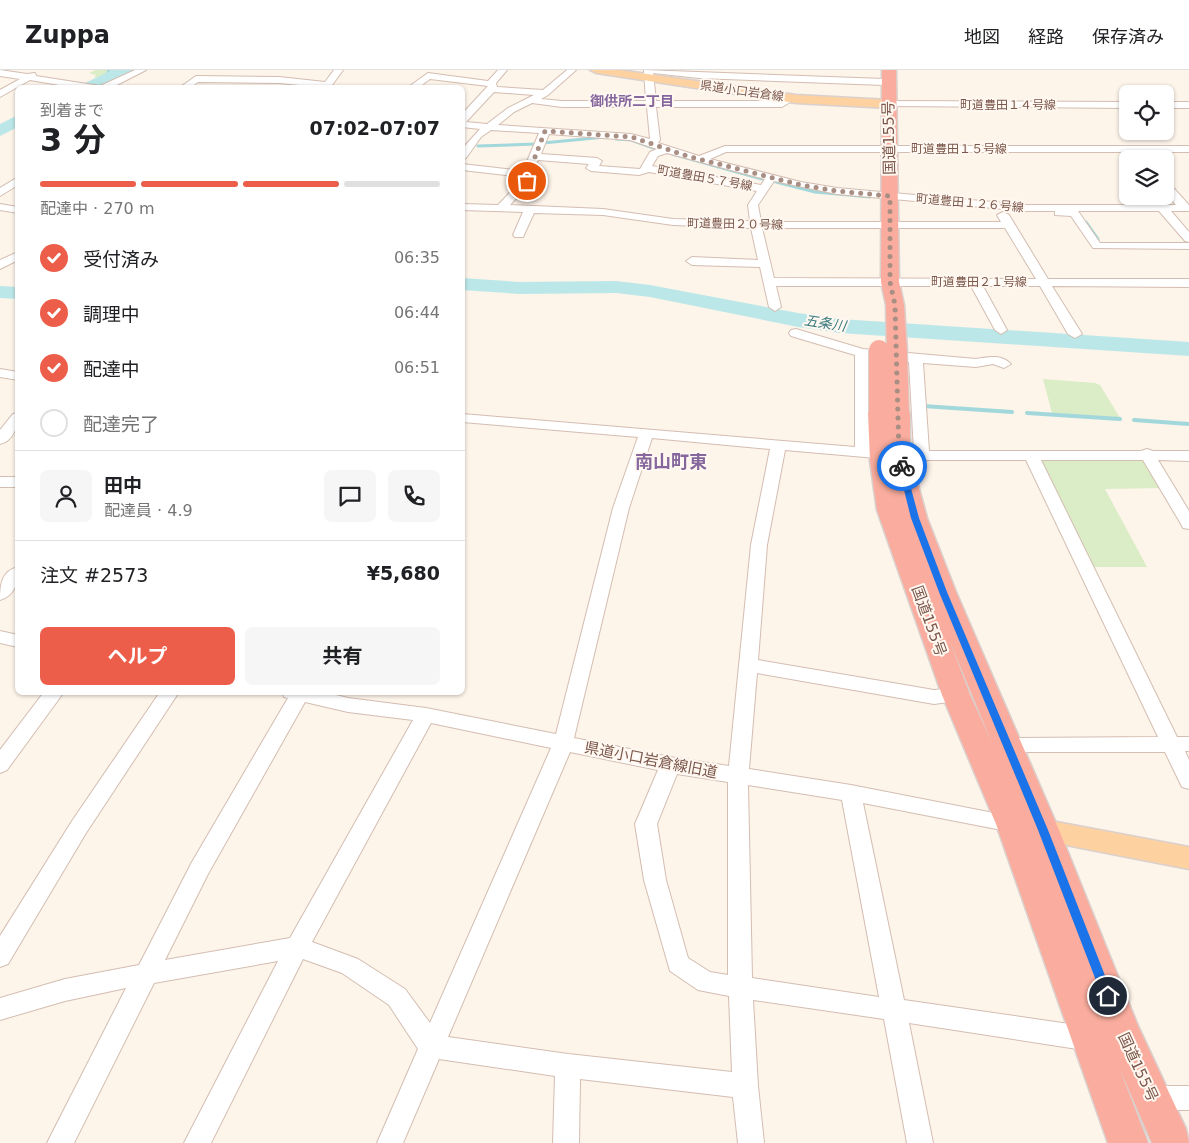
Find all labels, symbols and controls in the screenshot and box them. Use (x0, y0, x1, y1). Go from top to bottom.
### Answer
text: Zuppa (25, 21, 110, 49)
text: 地図 (964, 26, 1000, 47)
text: 経路 (1028, 26, 1064, 47)
text: 保存済み (1092, 26, 1164, 47)
street label: 県道小口岩倉線 (699, 78, 785, 104)
map controls (1119, 85, 1174, 205)
button: locate (1119, 85, 1174, 140)
district label: 御供所二丁目 (590, 93, 674, 109)
street label: 町道豊田１４号線 (960, 98, 1056, 112)
text: 到着まで (40, 101, 104, 120)
street label: 国道155号 (879, 101, 899, 175)
text: 07:02–07:07 (310, 117, 440, 139)
text: 3 分 (40, 121, 105, 159)
street label: 町道豊田１５号線 (911, 142, 1007, 156)
button: layers (1119, 150, 1174, 205)
pin (506, 160, 548, 202)
street label: 町道豊田５７号線 (657, 163, 753, 193)
icon: bag (513, 167, 541, 195)
street label: 町道豊田１２６号線 (916, 191, 1024, 215)
text: 配達中 · 270 m (40, 199, 154, 218)
street label: 町道豊田２０号線 (687, 216, 783, 232)
icon: check (40, 244, 68, 272)
text: 受付済み (83, 248, 159, 270)
text: 06:35 (394, 248, 440, 267)
street label: 町道豊田２１号線 (931, 275, 1027, 289)
icon: check (40, 299, 68, 327)
text: 調理中 (83, 303, 140, 325)
text: 06:44 (394, 303, 440, 322)
water label: 五条川 (803, 312, 849, 334)
icon: check (40, 354, 68, 382)
text: 配達中 (83, 358, 140, 380)
text: 06:51 (394, 358, 440, 377)
text: 配達完了 (83, 413, 159, 435)
courier (877, 441, 927, 491)
district label: 南山町東 (635, 451, 707, 472)
icon: bike (888, 452, 916, 480)
button: person (40, 470, 92, 522)
button: chat (324, 470, 376, 522)
button: phone (388, 470, 440, 522)
text: 田中 (104, 474, 142, 496)
text: 配達員 · 4.9 (104, 501, 193, 520)
text: ¥5,680 (367, 562, 440, 584)
text: 注文 #2573 (40, 564, 148, 586)
street label: 国道155号 (908, 583, 950, 659)
button: ヘルプ (40, 627, 235, 685)
button: 共有 (245, 627, 440, 685)
street label: 県道小口岩倉線旧道 (583, 738, 719, 782)
pin (1087, 975, 1129, 1017)
icon: home (1094, 982, 1122, 1010)
street label: 国道155号 (1114, 1030, 1162, 1104)

